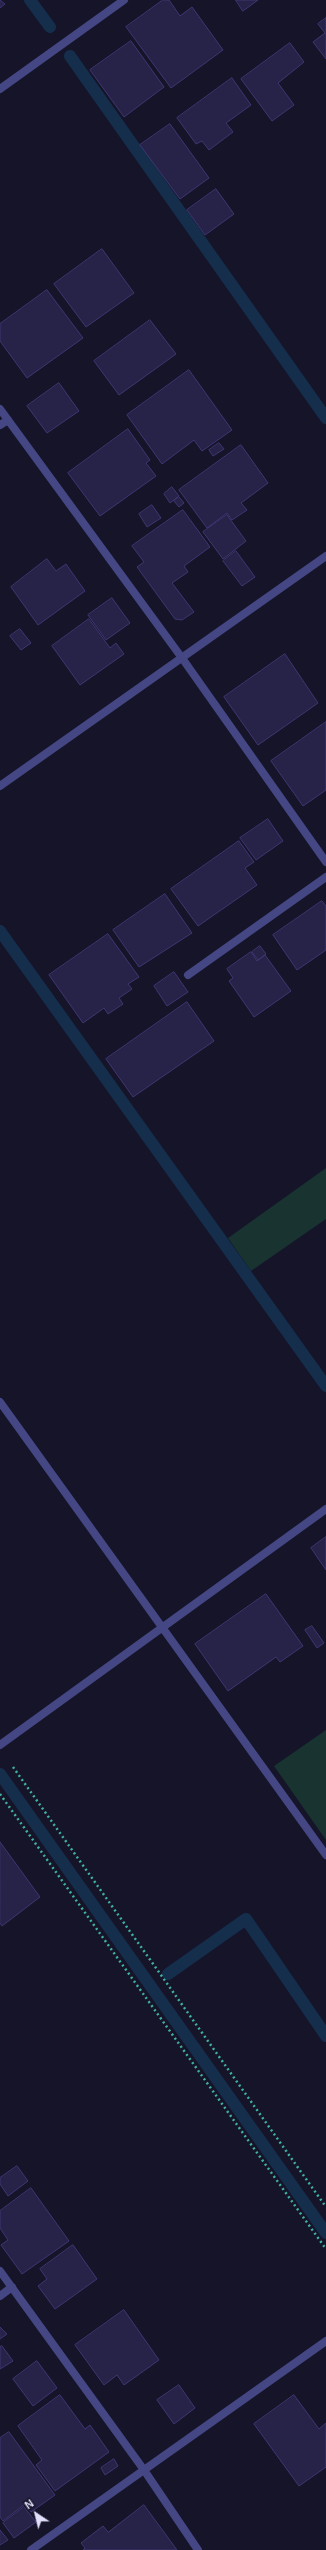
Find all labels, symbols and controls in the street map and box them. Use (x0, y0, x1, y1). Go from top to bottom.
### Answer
north arrow (16, 2494, 56, 2534)
text: N (22, 2497, 36, 2511)

